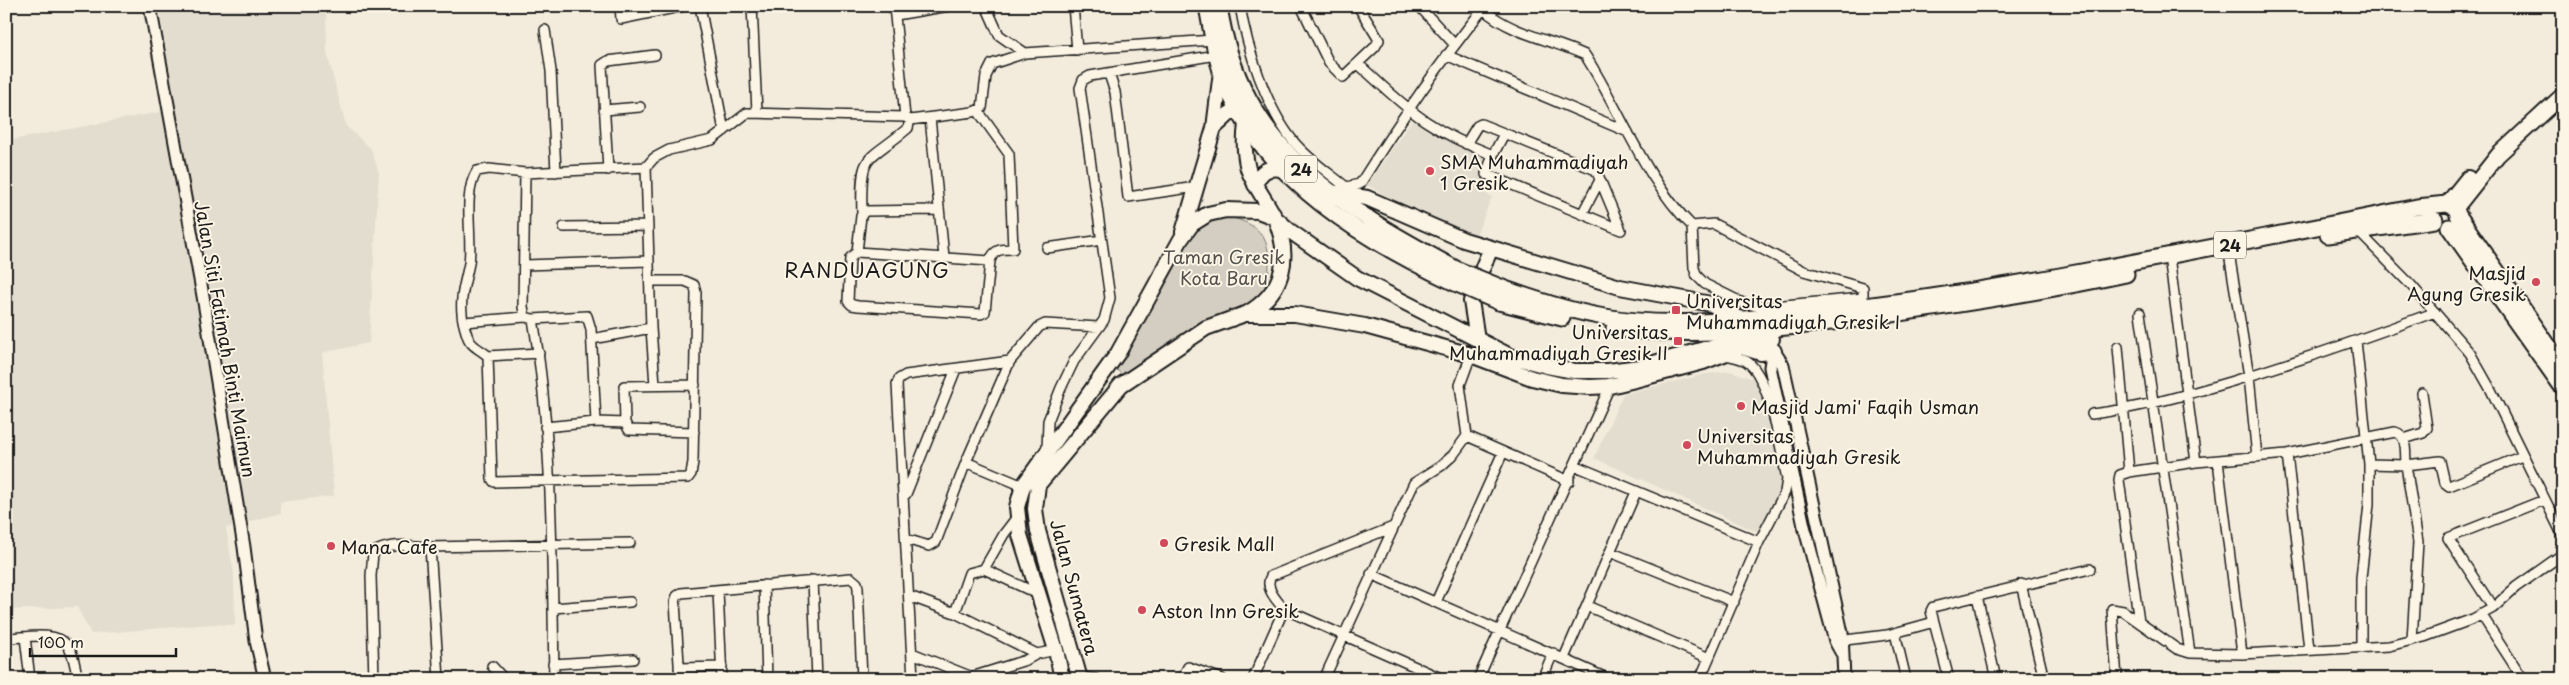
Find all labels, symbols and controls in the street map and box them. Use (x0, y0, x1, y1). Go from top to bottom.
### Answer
place label: SMA Muhammadiyah 1 Gresik (1440, 148, 1629, 196)
road number: 24 (1285, 156, 1317, 182)
marker: SMA Muhammadiyah 1 Gresik (1424, 165, 1436, 177)
street label: Jalan Siti Fatimah Binti Maimun (188, 198, 264, 480)
road number: 24 (2214, 232, 2246, 258)
park label: Taman Gresik Kota Baru (1163, 243, 1285, 291)
district label: RANDUAGUNG (784, 255, 950, 285)
place label: Masjid Agung Gresik (2407, 259, 2526, 307)
marker: Masjid Agung Gresik (2530, 276, 2542, 288)
place label: Universitas Muhammadiyah Gresik I (1686, 287, 1900, 335)
marker: Universitas Muhammadiyah Gresik I (1670, 304, 1682, 316)
place label: Universitas Muhammadiyah Gresik II (1449, 318, 1668, 366)
marker: Universitas Muhammadiyah Gresik II (1672, 335, 1684, 347)
place label: Masjid Jami' Faqih Usman (1751, 393, 1979, 420)
marker: Masjid Jami' Faqih Usman (1735, 400, 1747, 412)
place label: Universitas Muhammadiyah Gresik (1697, 422, 1901, 470)
marker: Universitas Muhammadiyah Gresik (1681, 439, 1693, 451)
street label: Jalan Sumatera (1044, 516, 1106, 658)
place label: Gresik Mall (1174, 530, 1275, 557)
place label: Mana Cafe (341, 533, 437, 560)
marker: Gresik Mall (1158, 537, 1170, 549)
marker: Mana Cafe (325, 540, 337, 552)
place label: Aston Inn Gresik (1152, 597, 1299, 624)
marker: Aston Inn Gresik (1136, 604, 1148, 616)
scale bar (30, 625, 176, 657)
text: 100 m (38, 630, 84, 653)

